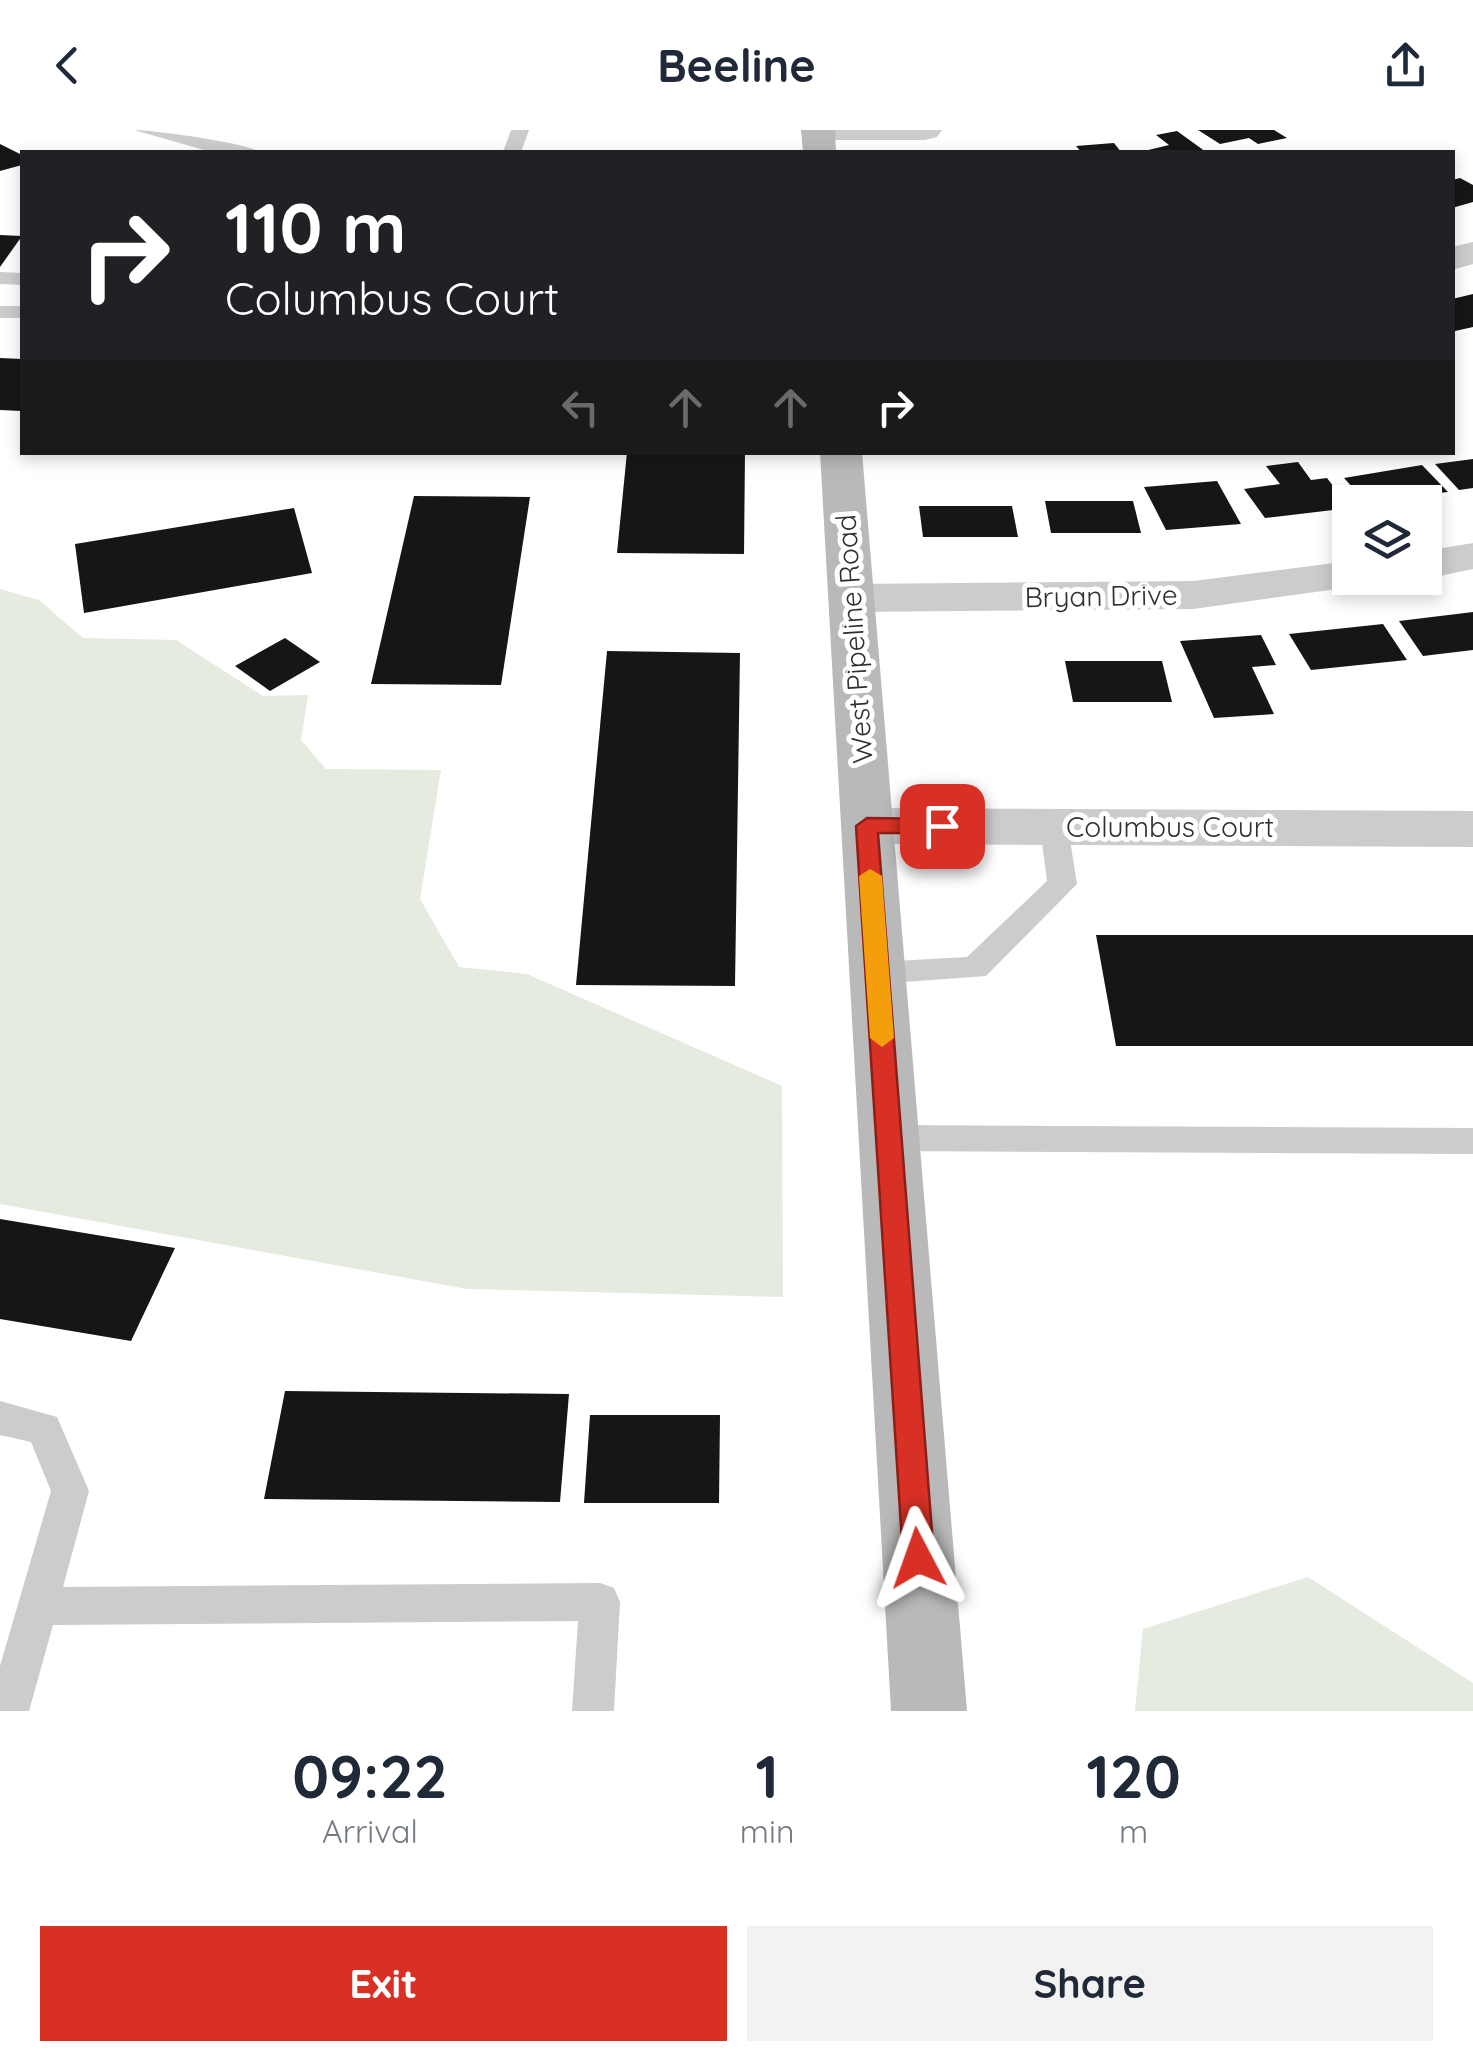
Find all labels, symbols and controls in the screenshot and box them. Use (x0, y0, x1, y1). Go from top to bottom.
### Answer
text: Beeline (657, 37, 816, 93)
icon: back (40, 38, 95, 93)
icon: share (1378, 38, 1433, 93)
text: 110 m (225, 183, 407, 271)
icon: right (60, 190, 190, 320)
text: Columbus Court (225, 270, 559, 326)
icon: left (553, 380, 608, 435)
icon: ahead (658, 380, 713, 435)
icon: ahead (763, 380, 818, 435)
icon: right (868, 380, 923, 435)
map controls (1332, 485, 1442, 595)
button: layers (1332, 485, 1442, 595)
street label: West Pipeline Road (827, 513, 880, 765)
street label: Bryan Drive (1024, 577, 1178, 614)
pin (900, 784, 985, 869)
icon: arrive (915, 799, 970, 854)
street label: Columbus Court (1066, 809, 1274, 844)
position arrow (866, 1506, 970, 1610)
text: 09:22 (292, 1738, 448, 1813)
text: 1 (755, 1738, 779, 1813)
text: 120 (1087, 1738, 1181, 1813)
text: Arrival (322, 1811, 418, 1851)
text: min (740, 1811, 794, 1851)
text: m (1119, 1811, 1148, 1851)
button: Exit (40, 1926, 727, 2041)
button: Share (747, 1926, 1433, 2041)

